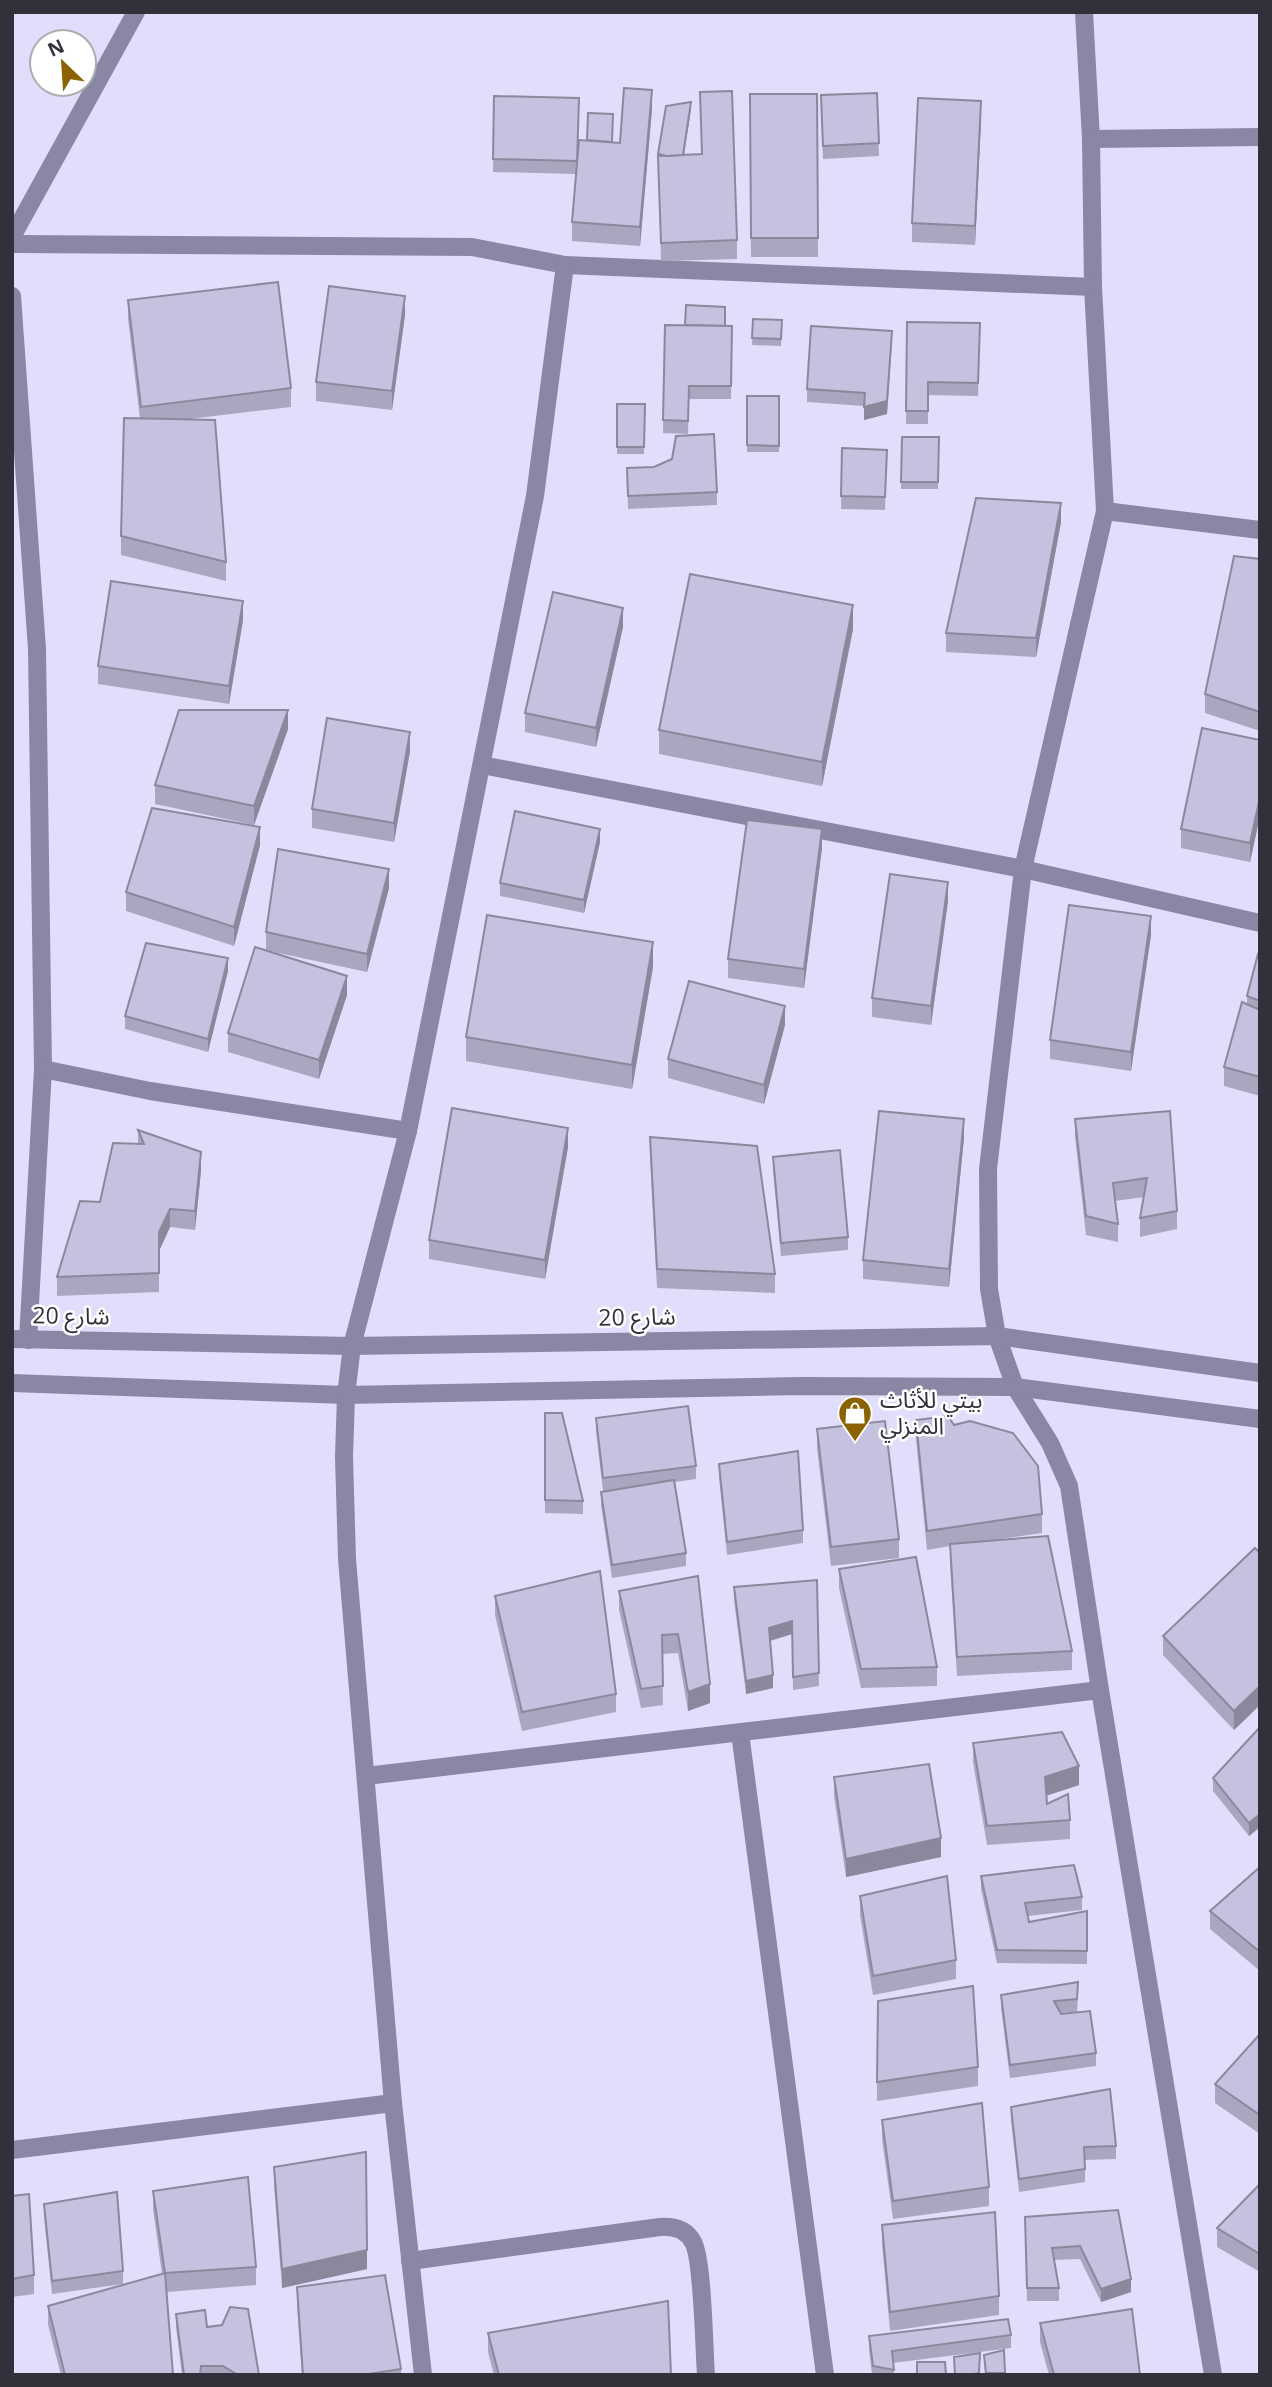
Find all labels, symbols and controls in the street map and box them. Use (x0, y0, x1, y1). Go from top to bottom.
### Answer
north arrow (28, 28, 98, 98)
text: N (43, 33, 68, 63)
street label: شارع 20 (32, 1298, 110, 1334)
street label: شارع 20 (598, 1299, 676, 1335)
place label: بيتي للأثاث المنزلي (880, 1383, 982, 1443)
shop icon: بيتي للأثاث المنزلي (836, 1394, 874, 1443)

